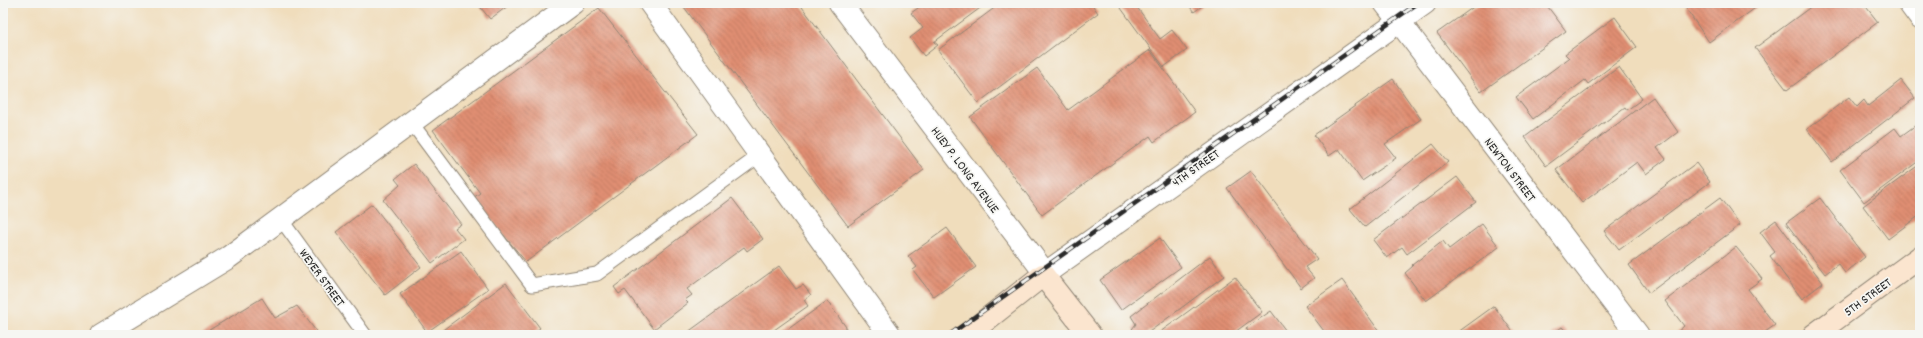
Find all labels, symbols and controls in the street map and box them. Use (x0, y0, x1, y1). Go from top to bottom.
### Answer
street label: HUEY P. LONG AVENUE (925, 123, 1003, 218)
street label: NEWTON STREET (1479, 134, 1539, 207)
street label: 4TH STREET (1169, 146, 1224, 192)
street label: WEYER STREET (293, 246, 349, 311)
street label: 5TH STREET (1841, 274, 1896, 322)

